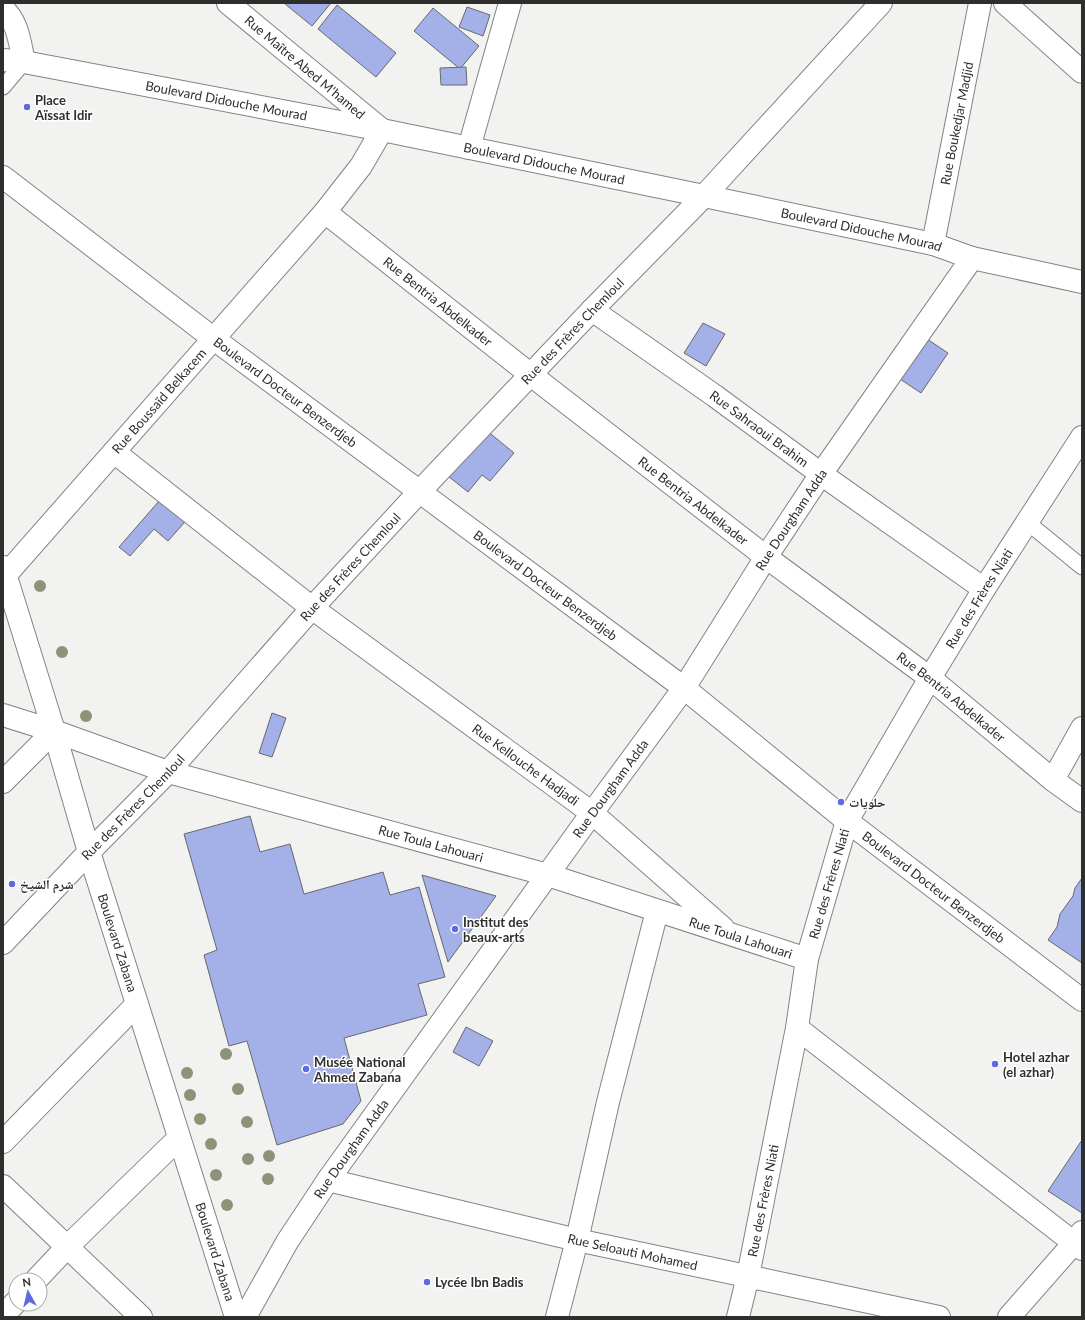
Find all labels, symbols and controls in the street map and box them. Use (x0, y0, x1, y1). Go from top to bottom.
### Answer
street label: Rue Maître Abed M'hamed (241, 12, 369, 122)
street label: Rue Boukedjar Madjid (937, 60, 976, 186)
street label: Boulevard Didouche Mourad (144, 77, 308, 124)
place label: Place Aïssat Idir (34, 92, 93, 123)
marker: Place Aïssat Idir (22, 102, 32, 112)
street label: Boulevard Didouche Mourad (462, 139, 626, 188)
street label: Boulevard Didouche Mourad (779, 204, 944, 255)
street label: Rue Bentria Abdelkader (380, 253, 496, 350)
street label: Rue des Frères Chemloul (518, 275, 627, 388)
street label: Boulevard Docteur Benzerdjeb (210, 333, 360, 451)
street label: Rue Boussaïd Belkacem (108, 345, 209, 457)
street label: Rue Sahraoui Brahim (707, 387, 812, 470)
street label: Rue Bentria Abdelkader (635, 453, 752, 548)
street label: Rue Dourgham Adda (752, 466, 830, 573)
street label: Rue des Frères Chemloul (296, 509, 404, 624)
street label: Boulevard Docteur Benzerdjeb (471, 527, 621, 644)
street label: Rue des Frères Niati (942, 546, 1016, 651)
street label: Rue Bentria Abdelkader (894, 648, 1009, 745)
street label: Rue Kellouche Hadjadi (469, 720, 582, 809)
street label: Rue Dourgham Adda (569, 736, 652, 841)
street label: Rue des Frères Chemloul (78, 751, 188, 863)
place label: حلويات (849, 794, 886, 810)
marker: حلويات (836, 797, 846, 807)
street label: Rue Toula Lahouari (377, 821, 485, 865)
street label: Rue des Frères Niati (805, 827, 852, 941)
street label: Boulevard Docteur Benzerdjeb (859, 828, 1008, 946)
place label: شرم الشيخ (20, 876, 74, 894)
marker: شرم الشيخ (7, 879, 17, 889)
street label: Boulevard Zabana (95, 892, 141, 994)
street label: Rue Toula Lahouari (687, 913, 795, 962)
place label: Institut des beaux-arts (463, 914, 529, 945)
marker: Institut des beaux-arts (450, 924, 460, 934)
place label: Hotel azhar (el azhar) (1003, 1049, 1070, 1080)
place label: Musée National Ahmed Zabana (313, 1054, 406, 1085)
marker: Hotel azhar (el azhar) (990, 1059, 1000, 1069)
marker: Musée National Ahmed Zabana (301, 1064, 311, 1074)
street label: Rue Dourgham Adda (310, 1096, 392, 1201)
street label: Rue des Frères Niati (744, 1143, 782, 1258)
street label: Boulevard Zabana (192, 1200, 238, 1303)
street label: Rue Seloauti Mohamed (566, 1230, 699, 1273)
north arrow (8, 1272, 48, 1312)
place label: Lycée Ibn Badis (435, 1274, 524, 1290)
text: N (21, 1275, 32, 1289)
marker: Lycée Ibn Badis (422, 1277, 432, 1287)

